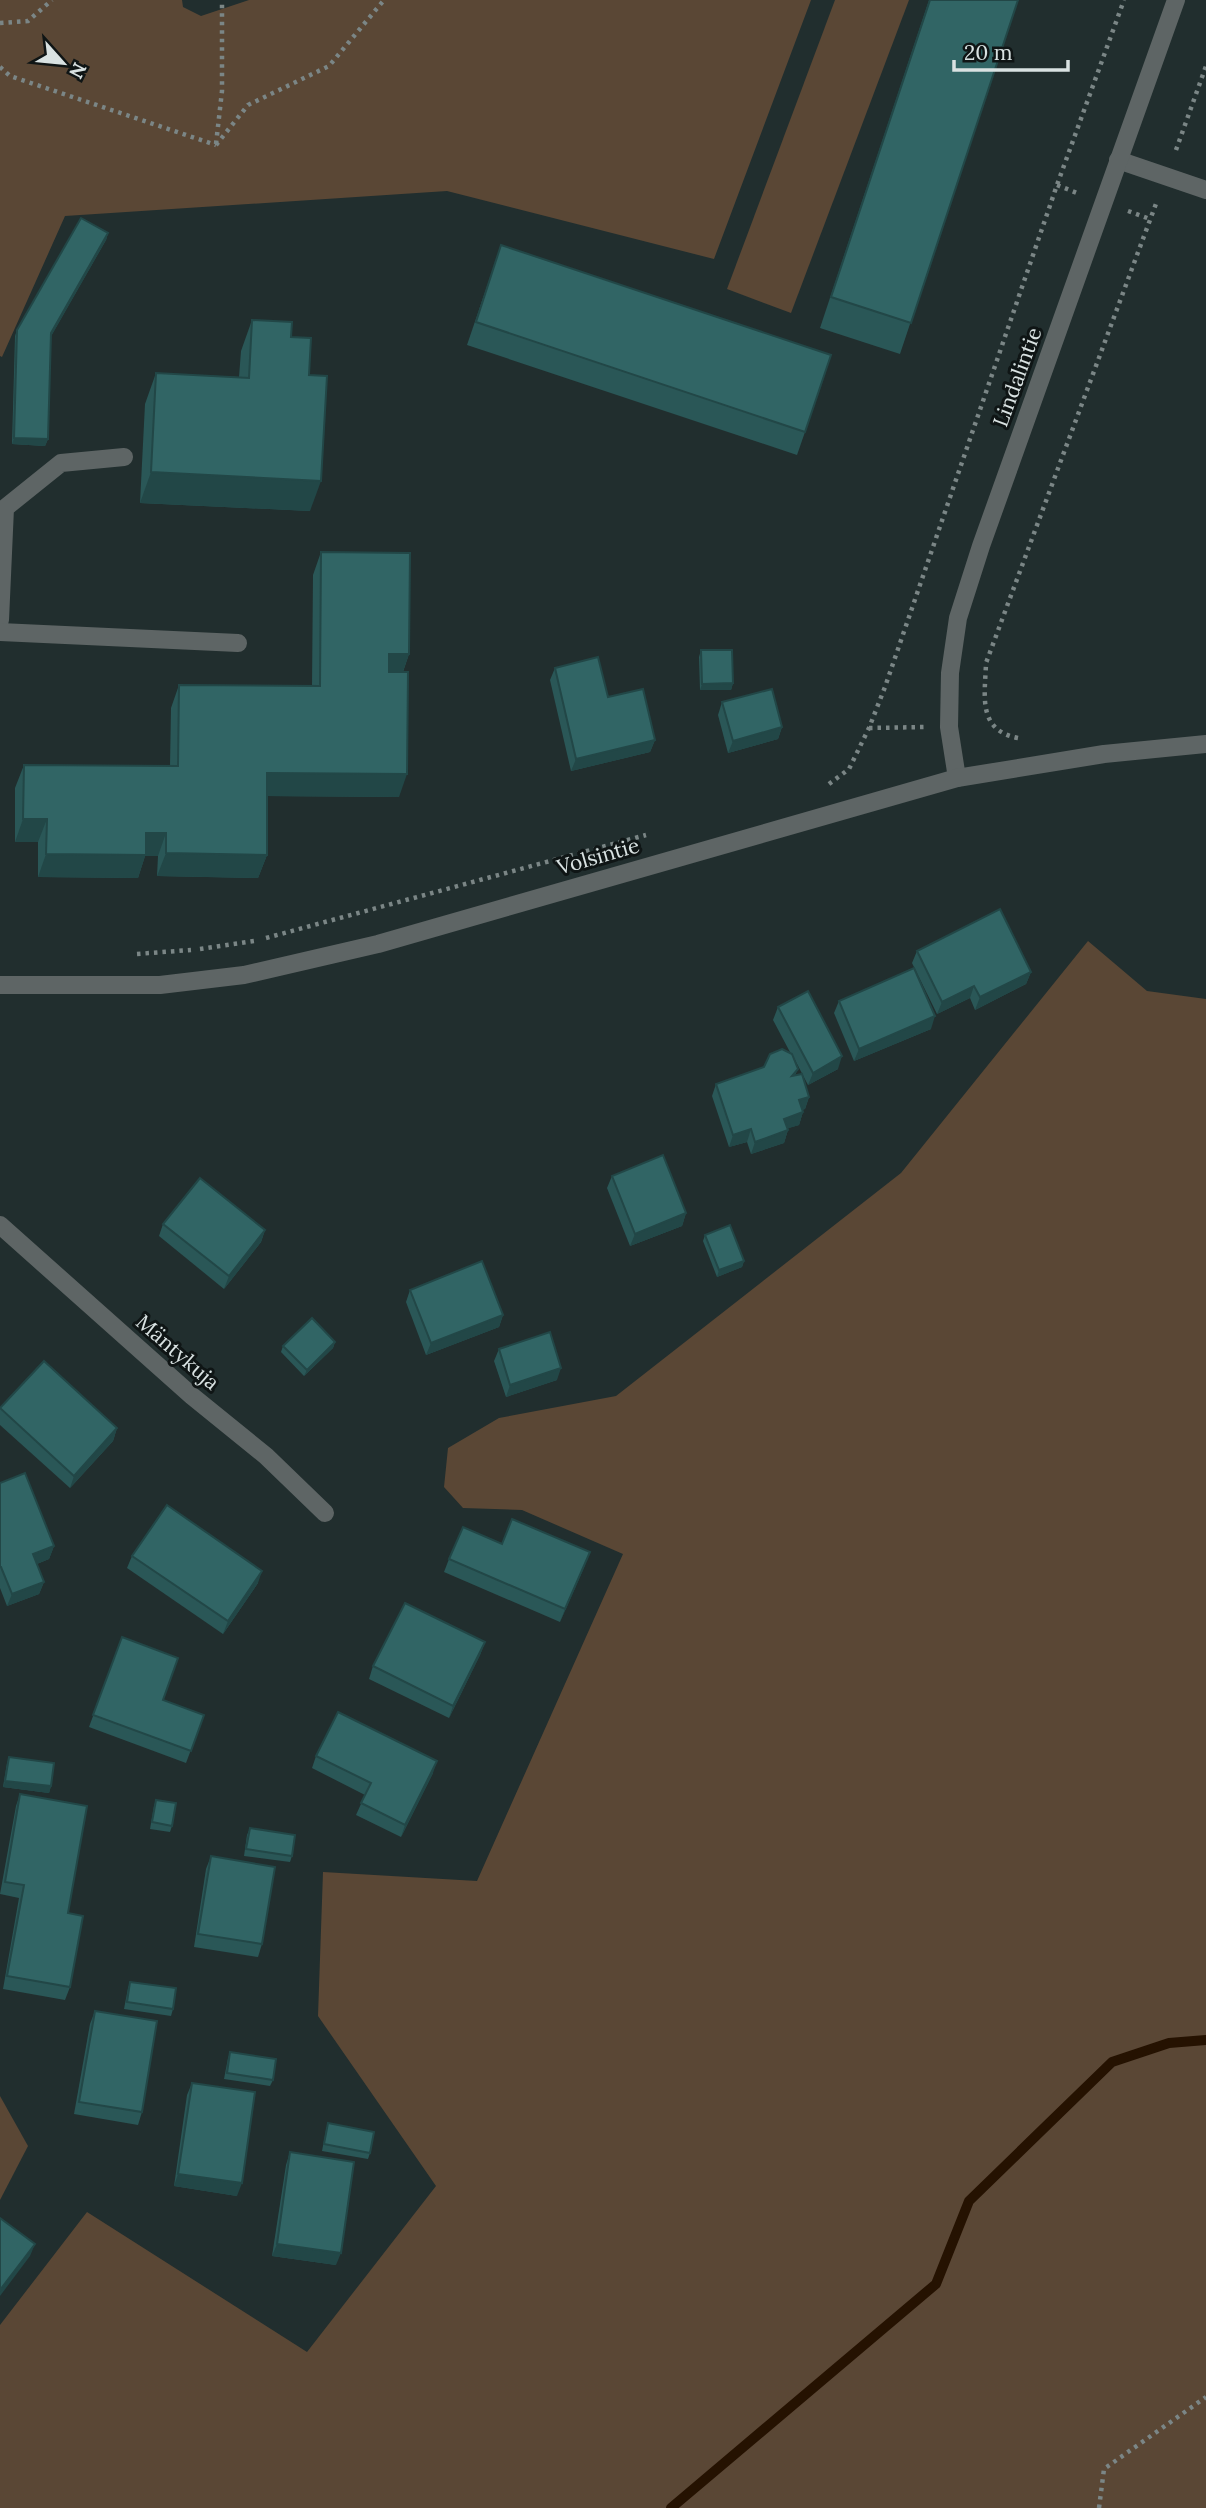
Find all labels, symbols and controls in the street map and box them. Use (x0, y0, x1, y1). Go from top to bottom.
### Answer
north arrow (28, 28, 98, 98)
scale bar (954, 28, 1068, 72)
text: 20 m (964, 39, 1013, 66)
text: N (64, 59, 92, 83)
street label: Lindalintie (987, 324, 1047, 430)
street label: Volsintie (553, 831, 642, 881)
street label: Mäntykuja (131, 1308, 225, 1396)

